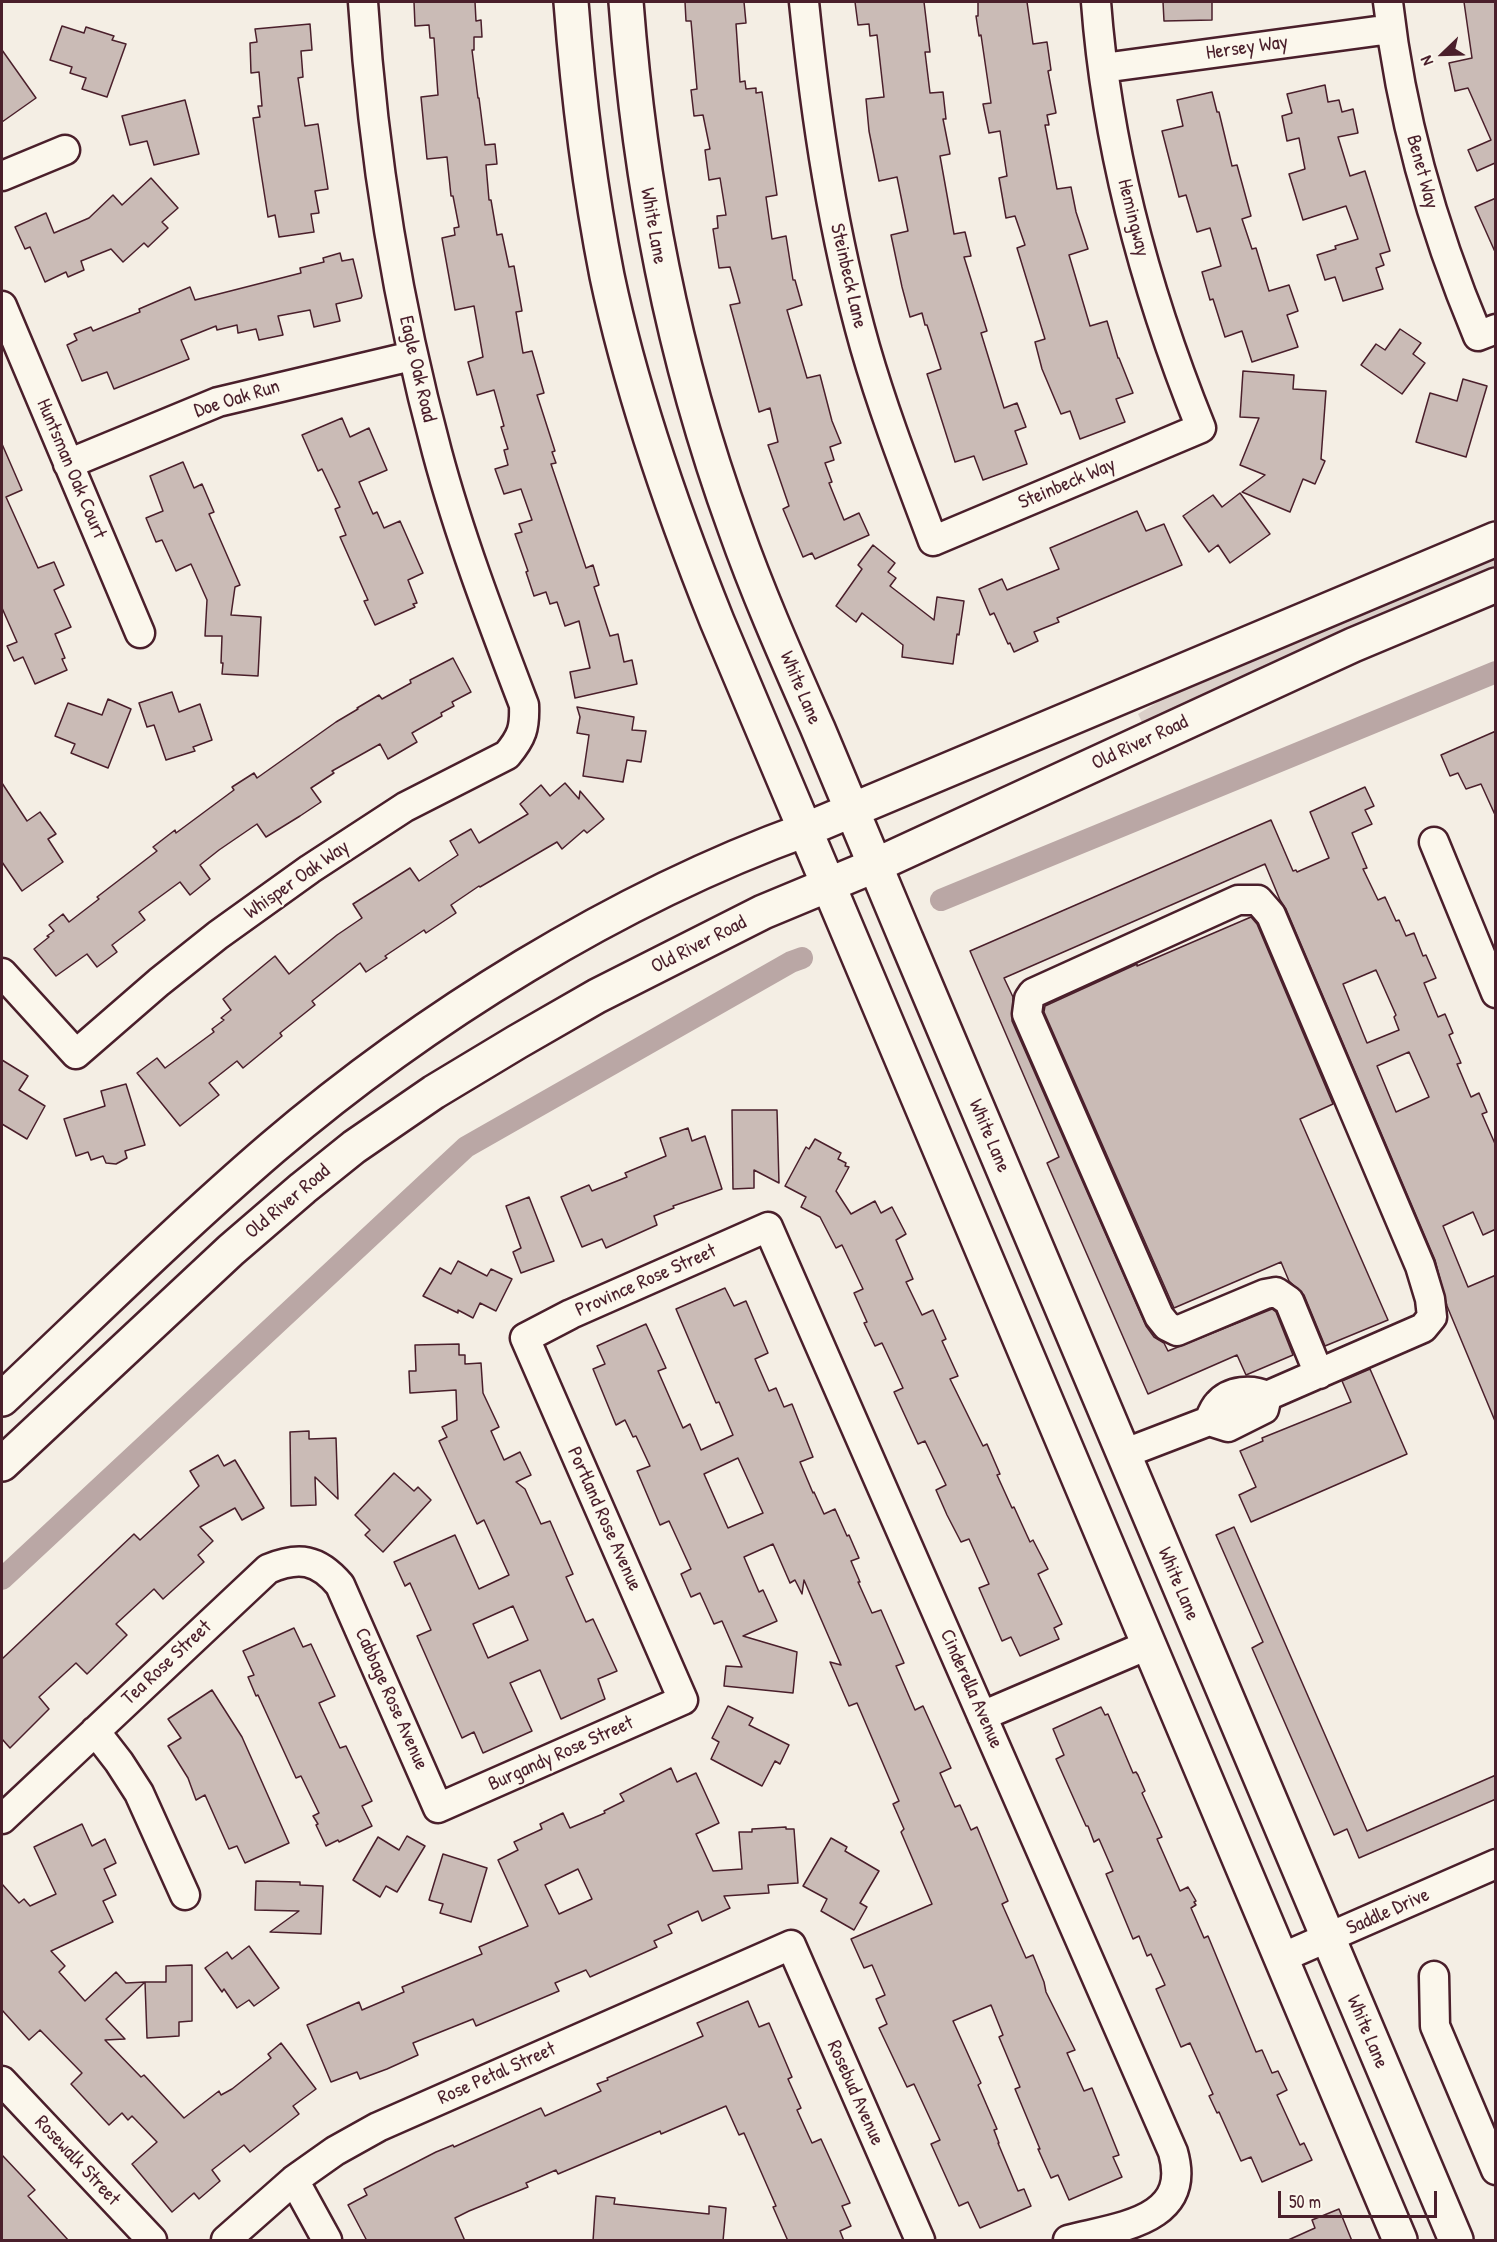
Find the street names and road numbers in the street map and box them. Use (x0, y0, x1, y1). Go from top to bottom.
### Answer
street label: Hersey Way (1205, 30, 1289, 66)
street label: Benet Way (1401, 133, 1443, 211)
street label: Hemingway (1112, 177, 1154, 259)
street label: White Lane (635, 186, 671, 266)
street label: Steinbeck Lane (824, 221, 872, 331)
street label: Eagle Oak Road (393, 314, 441, 424)
street label: Doe Oak Run (191, 375, 283, 423)
street label: Huntsman Oak Court (31, 395, 111, 543)
street label: Steinbeck Way (1015, 453, 1119, 515)
street label: White Lane (774, 648, 826, 728)
street label: Old River Road (1088, 710, 1192, 776)
street label: Whisper Oak Way (240, 835, 354, 925)
street label: Old River Road (647, 911, 751, 979)
street label: White Lane (963, 1096, 1015, 1176)
street label: Old River Road (241, 1160, 335, 1244)
street label: Province Rose Street (572, 1239, 720, 1323)
street label: Portland Rose Avenue (562, 1443, 646, 1595)
street label: White Lane (1152, 1544, 1204, 1624)
street label: Tea Rose Street (117, 1615, 217, 1711)
street label: Cabbage Rose Avenue (349, 1624, 433, 1774)
street label: Cinderella Avenue (934, 1626, 1008, 1752)
street label: Burgandy Rose Street (485, 1711, 637, 1797)
street label: Saddle Drive (1343, 1883, 1433, 1941)
street label: White Lane (1341, 1992, 1393, 2072)
street label: Rose Petal Street (434, 2037, 560, 2111)
street label: Rosebud Avenue (821, 2037, 889, 2149)
street label: Rosewalk Street (29, 2111, 125, 2211)

